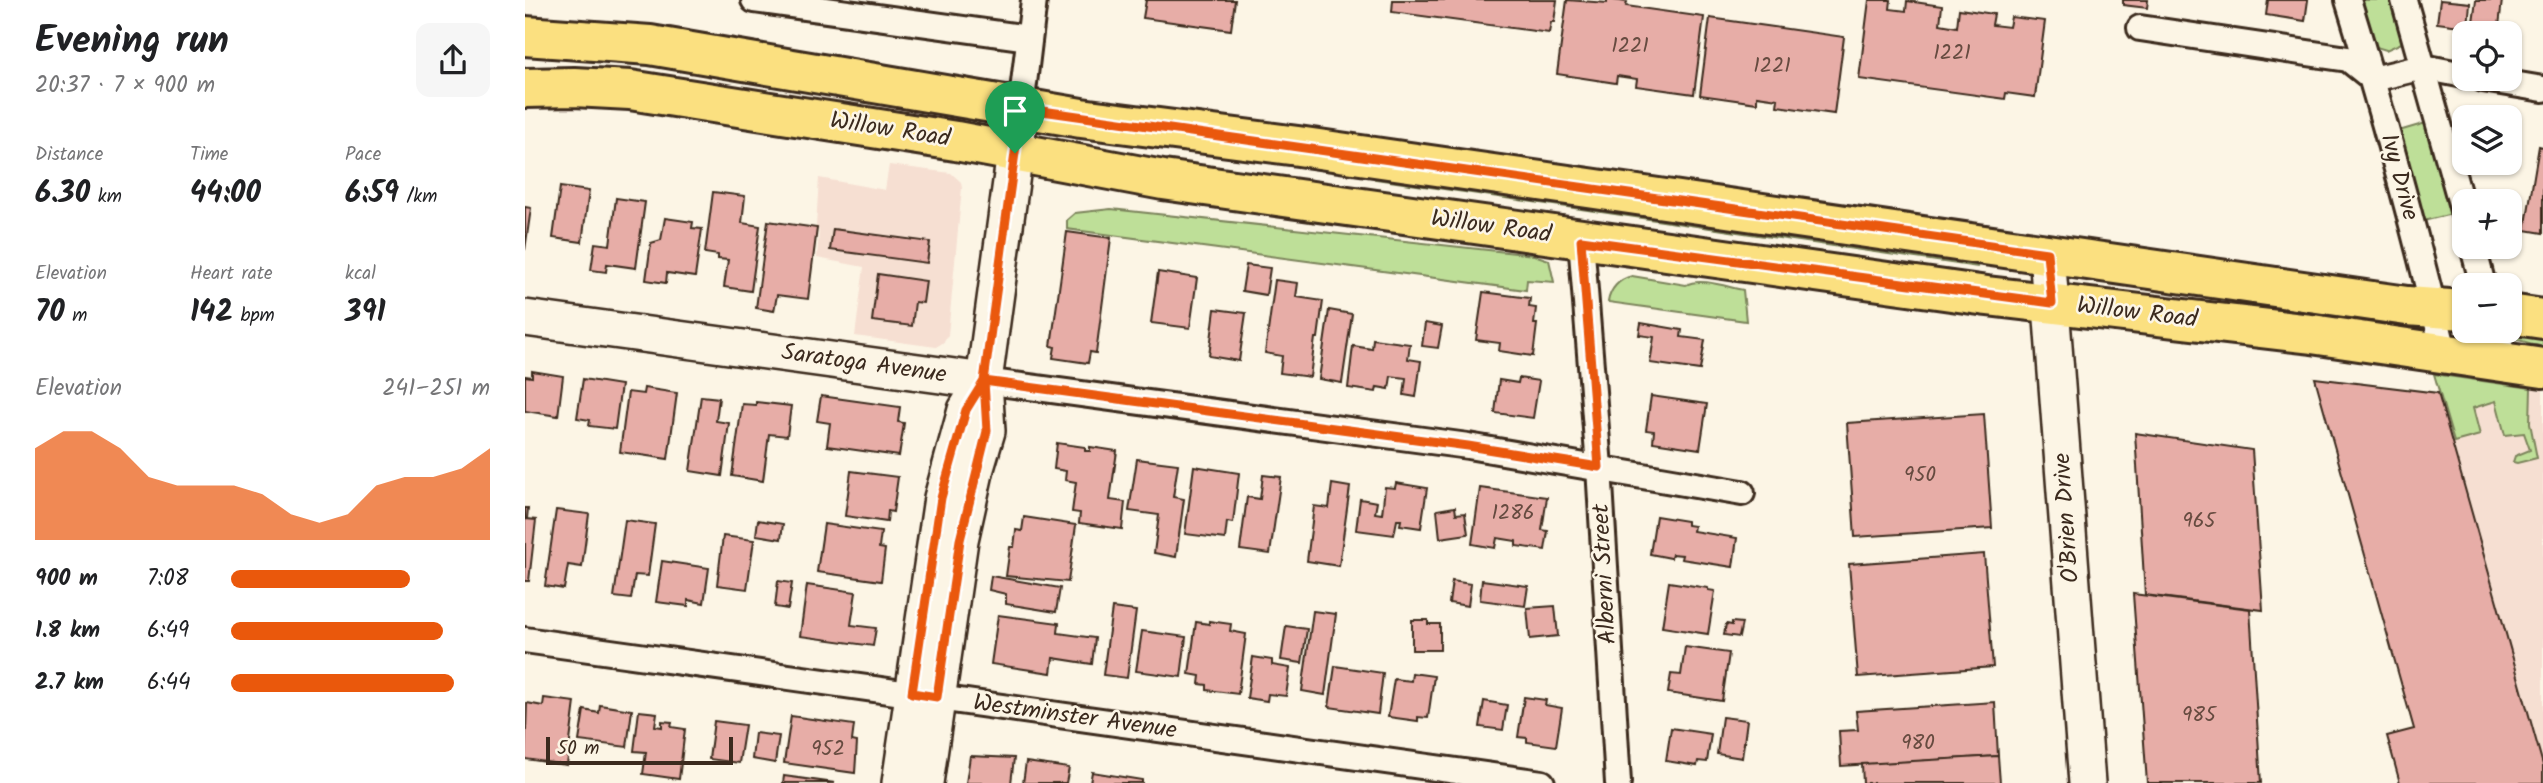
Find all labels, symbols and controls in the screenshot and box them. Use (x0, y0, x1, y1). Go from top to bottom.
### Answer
text: Evening run (35, 12, 229, 72)
map controls (2452, 21, 2522, 343)
button: locate (2452, 21, 2522, 91)
button: share (416, 23, 490, 97)
house number: 1221 (1611, 30, 1649, 63)
house number: 1221 (1933, 37, 1971, 70)
house number: 1221 (1753, 50, 1791, 83)
text: 20:37 · 7 × 900 m (35, 68, 215, 104)
pin (985, 81, 1045, 153)
icon: arrive (996, 92, 1034, 130)
street label: Willow Road (827, 101, 954, 159)
button: layers (2452, 105, 2522, 175)
street label: Ivy Drive (2369, 129, 2429, 225)
text: Distance (35, 140, 103, 170)
text: Time (190, 140, 228, 170)
text: Pace (345, 140, 381, 170)
text: 6.30 (35, 170, 90, 218)
text: 44:00 (190, 170, 261, 218)
text: 6:59 (345, 170, 399, 218)
text: km (90, 182, 122, 212)
text: /km (399, 182, 437, 212)
button: + (2452, 189, 2522, 259)
street label: Willow Road (1428, 199, 1555, 255)
text: Elevation (35, 259, 107, 289)
text: Heart rate (190, 259, 273, 289)
text: kcal (345, 259, 376, 289)
button: − (2452, 273, 2522, 343)
street label: Willow Road (2075, 286, 2200, 340)
text: 70 (35, 289, 65, 337)
text: 142 (190, 289, 233, 337)
text: 391 (345, 289, 386, 337)
text: m (65, 301, 87, 331)
text: bpm (233, 301, 275, 331)
street label: Saratoga Avenue (779, 333, 949, 395)
text: Elevation (35, 371, 122, 407)
text: 241–251 m (382, 371, 490, 407)
street label: O'Brien Drive (2043, 451, 2091, 584)
house number: 950 (1904, 459, 1936, 492)
house number: 1286 (1491, 497, 1535, 530)
street label: Alberni Street (1582, 502, 1628, 645)
house number: 965 (2182, 505, 2217, 538)
text: 900 m (35, 561, 98, 597)
text: 7:08 (147, 561, 189, 597)
text: 1.8 km (35, 613, 100, 649)
text: 6:49 (147, 613, 189, 649)
text: 2.7 km (35, 665, 104, 701)
text: 6:44 (147, 665, 191, 701)
street label: Westminster Avenue (971, 683, 1180, 751)
house number: 985 (2182, 699, 2218, 732)
house number: 980 (1901, 727, 1935, 760)
house number: 952 (811, 733, 845, 766)
scale bar (546, 734, 733, 766)
text: 50 m (557, 734, 599, 764)

